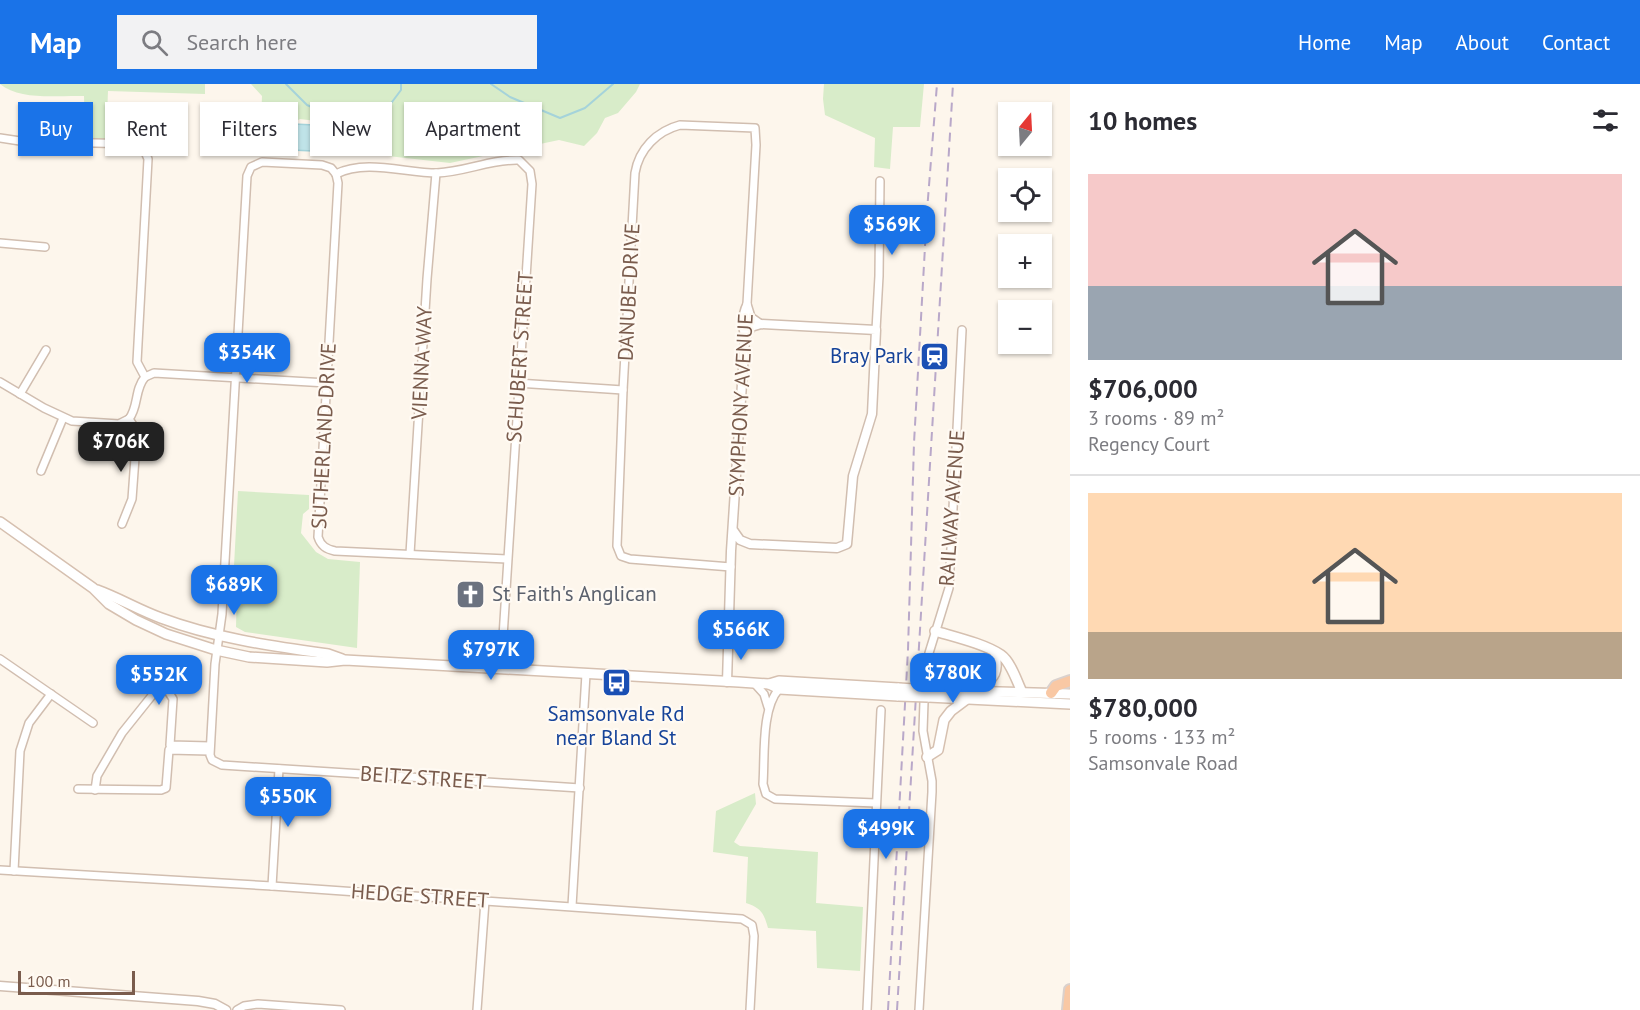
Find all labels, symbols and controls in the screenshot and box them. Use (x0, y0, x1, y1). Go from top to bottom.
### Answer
search box (117, 15, 537, 69)
text: Map (30, 24, 81, 61)
icon: search (138, 26, 171, 59)
text: Search here (186, 28, 297, 56)
text: Home (1298, 29, 1351, 56)
text: Map (1384, 29, 1423, 56)
text: About (1456, 29, 1509, 56)
text: Contact (1542, 29, 1610, 56)
chip: Buy (18, 102, 93, 156)
chip: Rent (105, 102, 188, 156)
chip: Filters (200, 102, 298, 156)
chip: New (310, 102, 392, 156)
chip: Apartment (404, 102, 542, 156)
north arrow (998, 102, 1052, 156)
map controls (998, 102, 1052, 354)
text: 10 homes (1088, 104, 1197, 137)
icon: filters (1589, 104, 1622, 137)
button: locate (998, 168, 1052, 222)
pin: $569K (850, 205, 934, 256)
text: $569K (863, 211, 921, 237)
icon: home (1301, 213, 1409, 321)
street label: DANUBE DRIVE (611, 222, 646, 362)
button: + (998, 234, 1052, 288)
street label: SCHUBERT STREET (500, 270, 539, 443)
button: − (998, 300, 1052, 354)
street label: VIENNA WAY (405, 305, 438, 421)
street label: SYMPHONY AVENUE (722, 313, 759, 497)
pin: $354K (205, 333, 289, 384)
text: $354K (218, 339, 276, 365)
station icon: Bray Park (918, 340, 950, 372)
street label: SUTHERLAND DRIVE (305, 342, 342, 530)
place label: Bray Park (830, 342, 913, 369)
text: $706,000 (1088, 372, 1198, 405)
text: 3 rooms · 89 m² (1088, 405, 1224, 431)
pin: $706K (79, 422, 163, 473)
text: $706K (92, 428, 150, 454)
street label: RAILWAY AVENUE (933, 429, 970, 587)
text: Regency Court (1088, 431, 1210, 457)
icon: home (1301, 532, 1409, 640)
pin: $689K (192, 565, 276, 616)
text: $689K (205, 571, 263, 597)
church icon: St Faith's Anglican (455, 578, 487, 610)
place label: St Faith's Anglican (492, 580, 657, 607)
pin: $566K (699, 610, 783, 661)
text: $566K (712, 616, 770, 642)
pin: $797K (449, 630, 533, 681)
text: $797K (462, 636, 520, 662)
pin: $780K (911, 653, 995, 704)
pin: $552K (117, 655, 201, 706)
text: $780K (924, 659, 982, 685)
text: $552K (130, 661, 188, 687)
bus stop icon: Samsonvale Rd near Bland St (600, 667, 632, 699)
text: $780,000 (1088, 691, 1198, 724)
place label: Samsonvale Rd near Bland St (548, 700, 684, 751)
text: 5 rooms · 133 m² (1088, 724, 1235, 750)
text: Samsonvale Road (1088, 750, 1238, 776)
street label: BEITZ STREET (359, 760, 487, 795)
pin: $550K (246, 777, 330, 828)
text: $550K (259, 783, 317, 809)
pin: $499K (844, 809, 928, 860)
text: $499K (857, 815, 915, 841)
street label: HEDGE STREET (350, 877, 490, 914)
scale bar (18, 968, 135, 996)
text: 100 m (27, 971, 70, 991)

